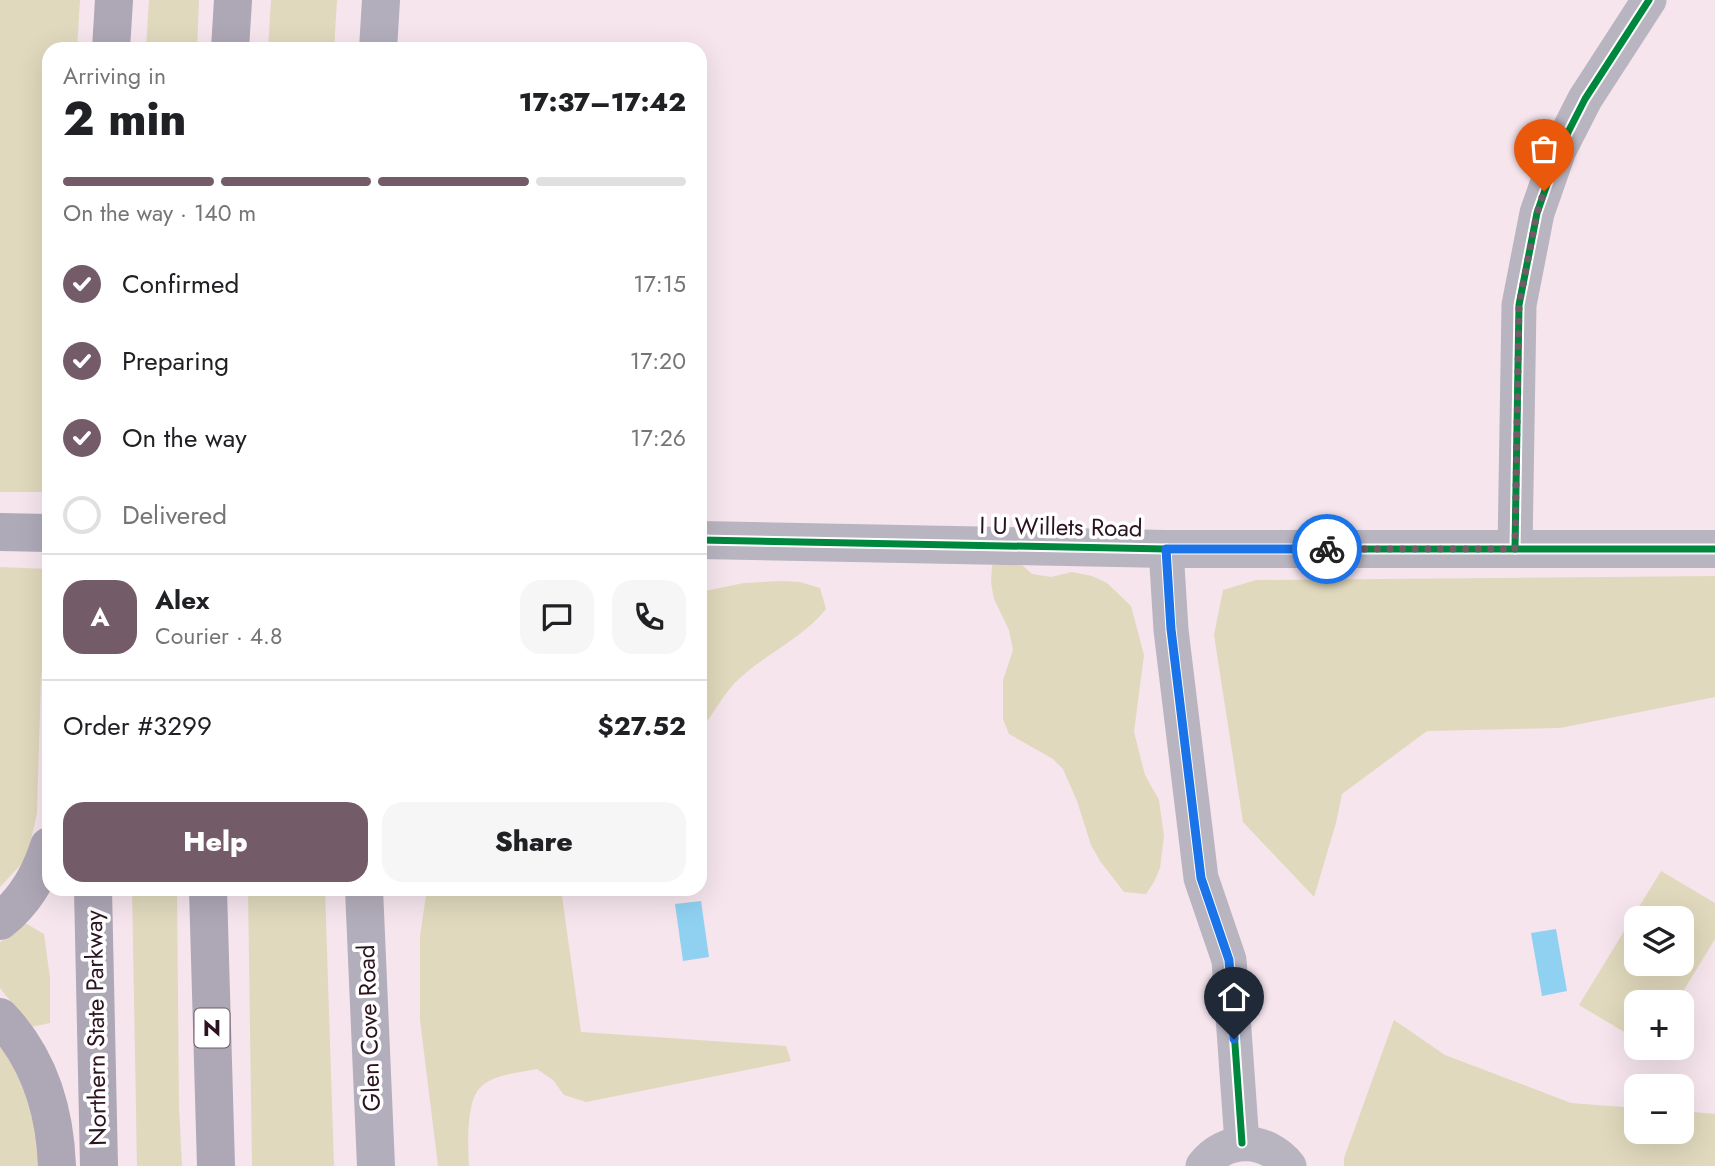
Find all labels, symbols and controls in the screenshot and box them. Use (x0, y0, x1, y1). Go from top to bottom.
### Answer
text: Arriving in (63, 59, 166, 93)
text: 17:37–17:42 (519, 83, 686, 121)
text: 2 min (63, 86, 187, 152)
pin (1514, 119, 1574, 191)
icon: bag (1525, 130, 1563, 168)
text: On the way · 140 m (63, 196, 256, 230)
icon: check (63, 265, 101, 303)
text: Confirmed (122, 265, 239, 303)
text: 17:15 (633, 267, 686, 301)
icon: check (63, 342, 101, 380)
text: Preparing (122, 342, 229, 380)
text: 17:20 (630, 344, 686, 378)
icon: check (63, 419, 101, 457)
text: On the way (122, 419, 247, 457)
text: 17:26 (630, 421, 686, 455)
text: Delivered (122, 496, 227, 534)
street label: I U Willets Road (979, 508, 1143, 545)
courier (1292, 514, 1362, 584)
icon: bike (1308, 530, 1346, 568)
button: chat (520, 580, 594, 654)
button: phone (612, 580, 686, 654)
text: Alex (155, 581, 209, 619)
text: A (90, 598, 110, 636)
text: Courier · 4.8 (155, 619, 283, 653)
text: Order #3299 (63, 707, 212, 745)
text: $27.52 (597, 707, 686, 745)
button: Help (63, 802, 368, 882)
button: Share (382, 802, 686, 882)
map controls (1624, 906, 1694, 1144)
button: layers (1624, 906, 1694, 976)
street label: Northern State Parkway (76, 909, 115, 1146)
street label: Glen Cove Road (348, 944, 389, 1112)
pin (1204, 967, 1264, 1039)
icon: home (1215, 978, 1253, 1016)
button: + (1624, 990, 1694, 1060)
road number: N (194, 1009, 230, 1048)
button: − (1624, 1074, 1694, 1144)

